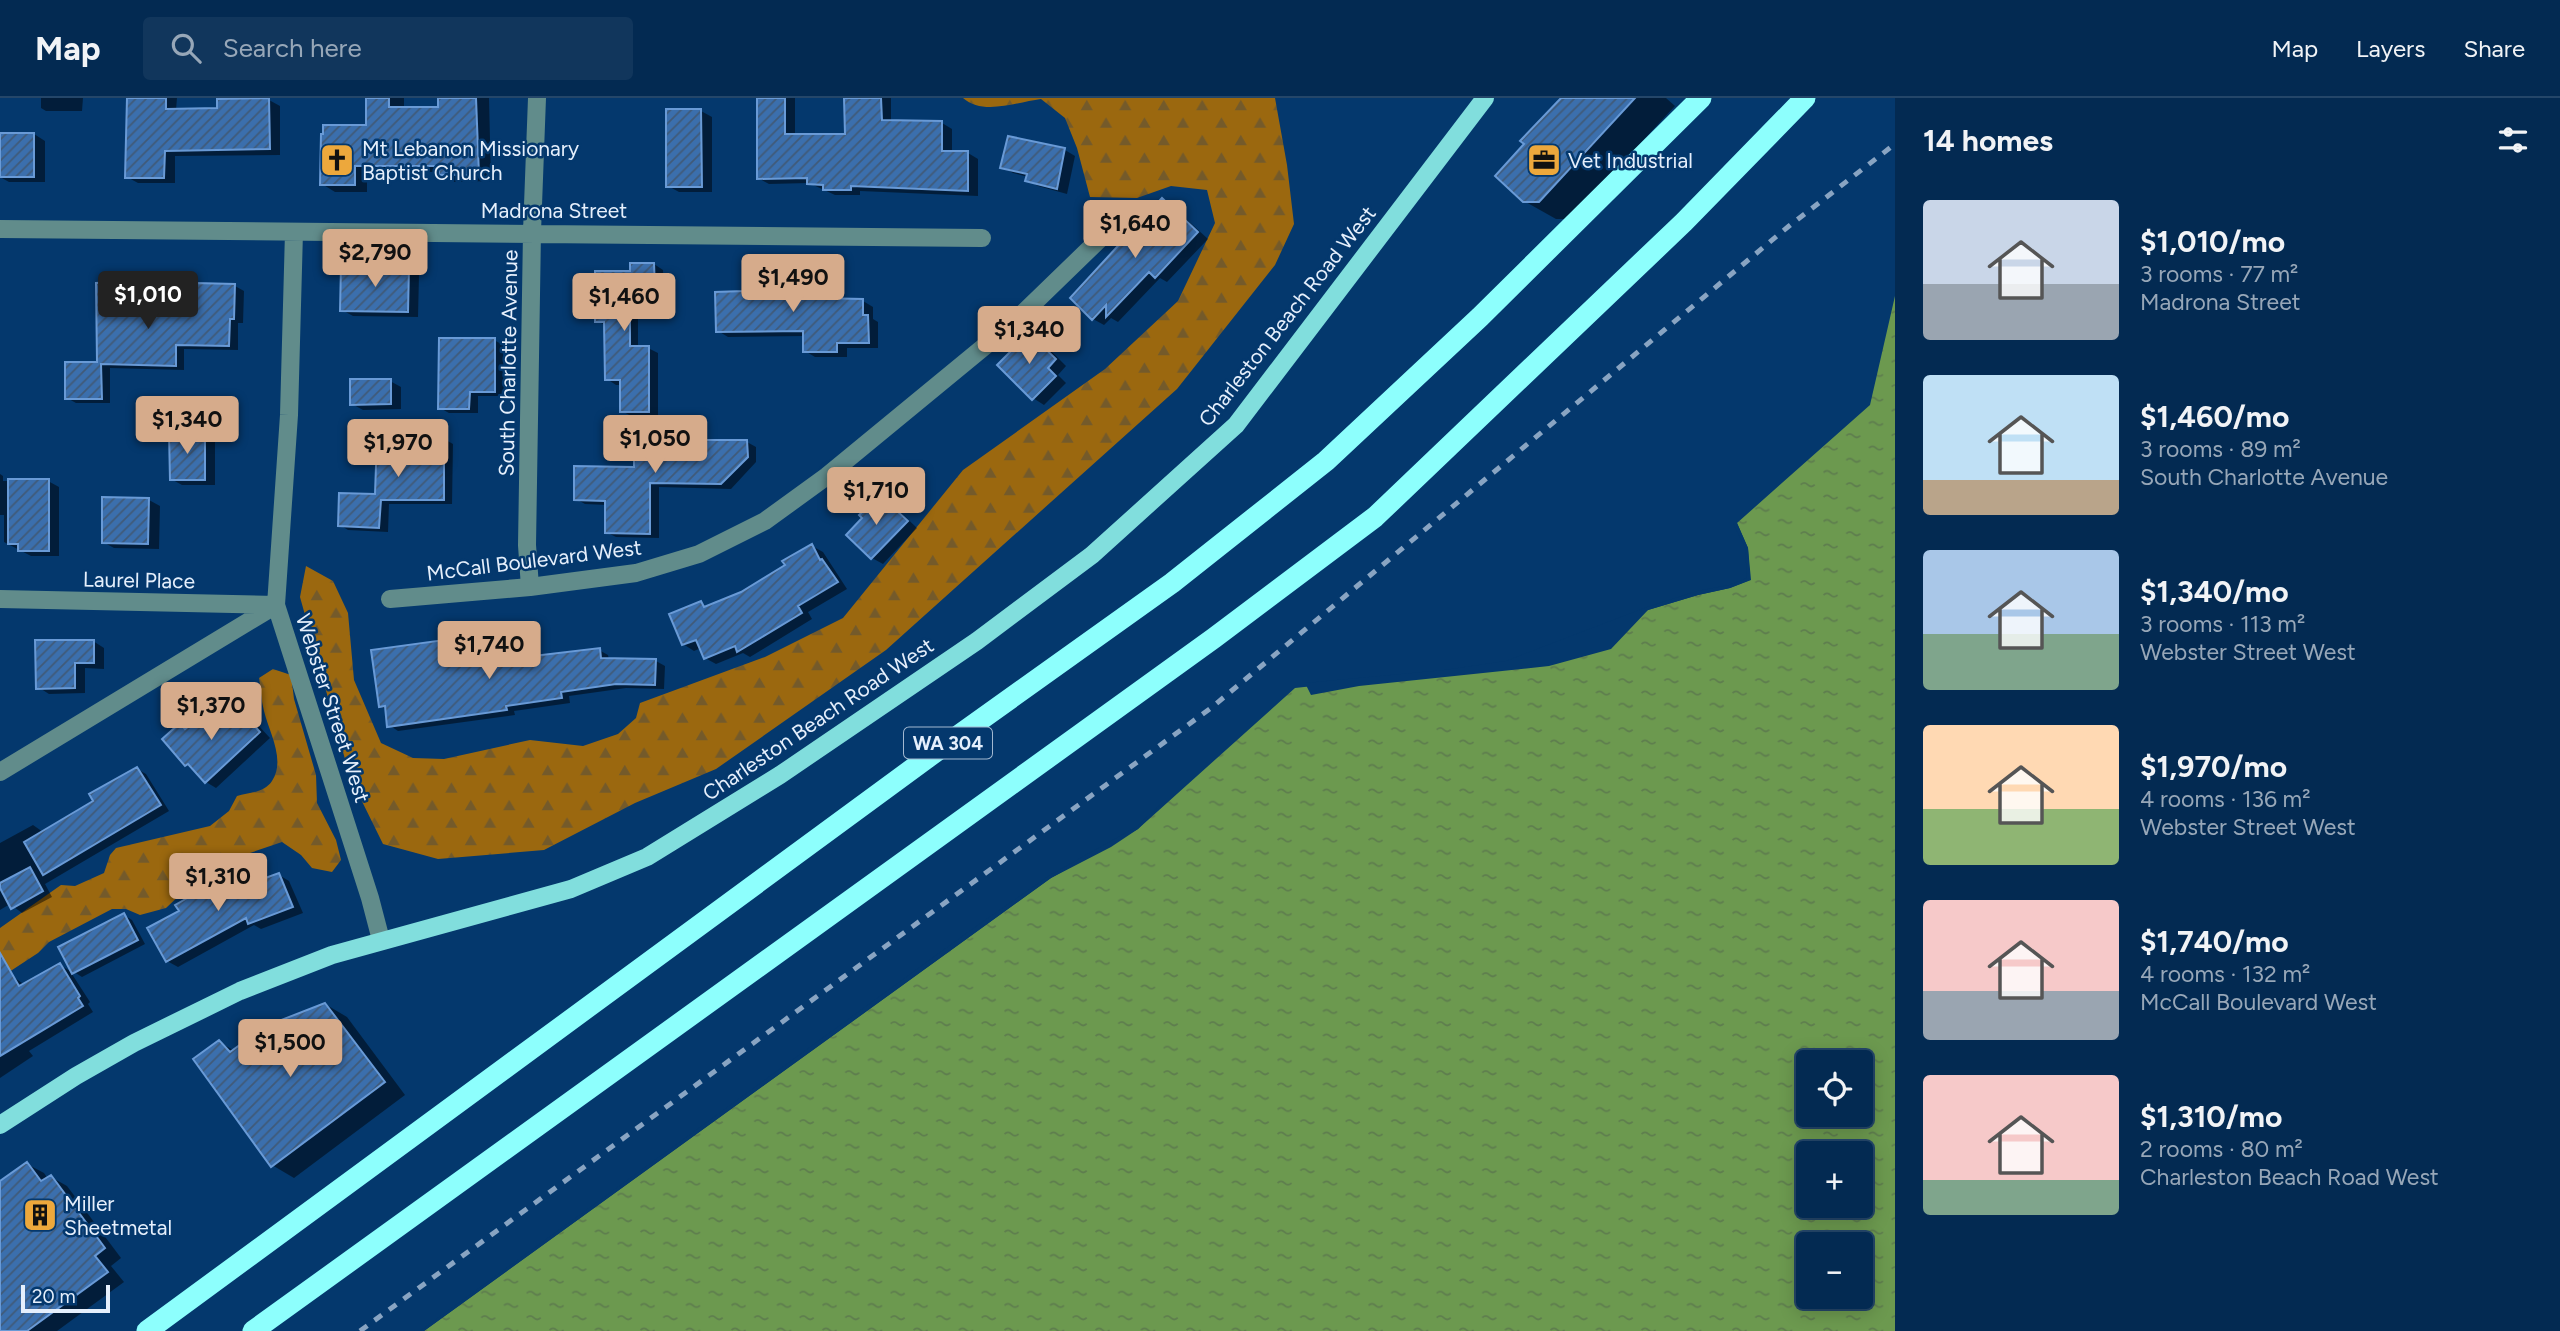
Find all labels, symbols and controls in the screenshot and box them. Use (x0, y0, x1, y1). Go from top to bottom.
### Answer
search box (143, 17, 633, 80)
text: Map (35, 29, 101, 68)
icon: search (167, 29, 205, 67)
text: Search here (223, 32, 362, 64)
text: Map (2271, 34, 2318, 63)
text: Layers (2356, 34, 2425, 63)
text: Share (2463, 34, 2525, 63)
icon: filters (2494, 121, 2532, 159)
text: 14 homes (1923, 122, 2053, 159)
place label: Mt Lebanon Missionary Baptist Church (362, 136, 579, 185)
church icon: Mt Lebanon Missionary Baptist Church (318, 141, 356, 179)
office icon: Vet Industrial (1525, 141, 1563, 179)
place label: Vet Industrial (1568, 148, 1693, 173)
street label: Madrona Street (481, 198, 627, 223)
pin: $1,640 (1078, 200, 1192, 260)
street label: Charleston Beach Road West (1193, 201, 1381, 431)
text: $1,640 (1099, 209, 1171, 237)
text: $1,010/mo (2140, 223, 2285, 260)
icon: home (1979, 228, 2063, 312)
pin: $2,790 (318, 230, 432, 289)
text: $2,790 (338, 238, 412, 266)
street label: South Charlotte Avenue (494, 250, 522, 476)
pin: $1,490 (736, 254, 850, 314)
text: 3 rooms · 77 m² (2140, 260, 2298, 288)
text: $1,490 (757, 263, 829, 291)
pin: $1,010 (91, 272, 205, 331)
pin: $1,460 (567, 274, 681, 333)
text: $1,010 (114, 280, 182, 308)
text: $1,460 (588, 282, 660, 310)
text: Madrona Street (2140, 288, 2300, 316)
pin: $1,340 (972, 306, 1086, 366)
text: $1,340 (994, 315, 1064, 343)
pin: $1,340 (130, 396, 244, 456)
text: $1,460/mo (2140, 398, 2289, 435)
icon: home (1979, 403, 2063, 487)
text: $1,340 (152, 405, 222, 433)
pin: $1,050 (598, 416, 712, 475)
pin: $1,970 (341, 420, 455, 479)
text: $1,050 (619, 424, 691, 452)
text: $1,970 (363, 428, 433, 456)
text: 3 rooms · 89 m² (2140, 435, 2301, 463)
text: South Charlotte Avenue (2140, 463, 2388, 491)
pin: $1,710 (819, 468, 933, 527)
text: $1,710 (843, 476, 909, 504)
street label: McCall Boulevard West (425, 534, 643, 586)
street label: Laurel Place (83, 567, 195, 593)
text: $1,340/mo (2140, 573, 2289, 610)
icon: home (1979, 578, 2063, 662)
street label: Webster Street West (291, 610, 375, 806)
text: 3 rooms · 113 m² (2140, 610, 2305, 638)
pin: $1,740 (432, 622, 546, 681)
text: $1,740 (454, 630, 524, 658)
street label: Charleston Beach Road West (698, 632, 938, 806)
text: Webster Street West (2140, 638, 2356, 666)
pin: $1,370 (154, 682, 268, 742)
text: $1,370 (177, 691, 245, 719)
road number: WA 304 (904, 728, 992, 758)
text: $1,970/mo (2140, 748, 2287, 785)
icon: home (1979, 753, 2063, 837)
text: 4 rooms · 136 m² (2140, 785, 2311, 813)
text: Webster Street West (2140, 813, 2356, 841)
pin: $1,310 (161, 854, 275, 913)
text: $1,310 (185, 862, 251, 890)
text: $1,740/mo (2140, 923, 2289, 960)
icon: home (1979, 928, 2063, 1012)
text: 4 rooms · 132 m² (2140, 960, 2310, 988)
text: McCall Boulevard West (2140, 988, 2377, 1016)
pin: $1,500 (233, 1020, 347, 1079)
text: $1,500 (254, 1028, 326, 1056)
map controls (1796, 1050, 1873, 1309)
button: locate (1796, 1050, 1873, 1127)
text: $1,310/mo (2140, 1098, 2282, 1135)
icon: home (1979, 1103, 2063, 1187)
text: 2 rooms · 80 m² (2140, 1135, 2303, 1163)
button: + (1796, 1141, 1873, 1218)
text: Charleston Beach Road West (2140, 1163, 2439, 1191)
place label: Miller Sheetmetal (64, 1191, 172, 1240)
building icon: Miller Sheetmetal (21, 1196, 59, 1234)
button: − (1796, 1232, 1873, 1309)
scale bar (21, 1282, 110, 1314)
text: 20 m (32, 1285, 76, 1308)

